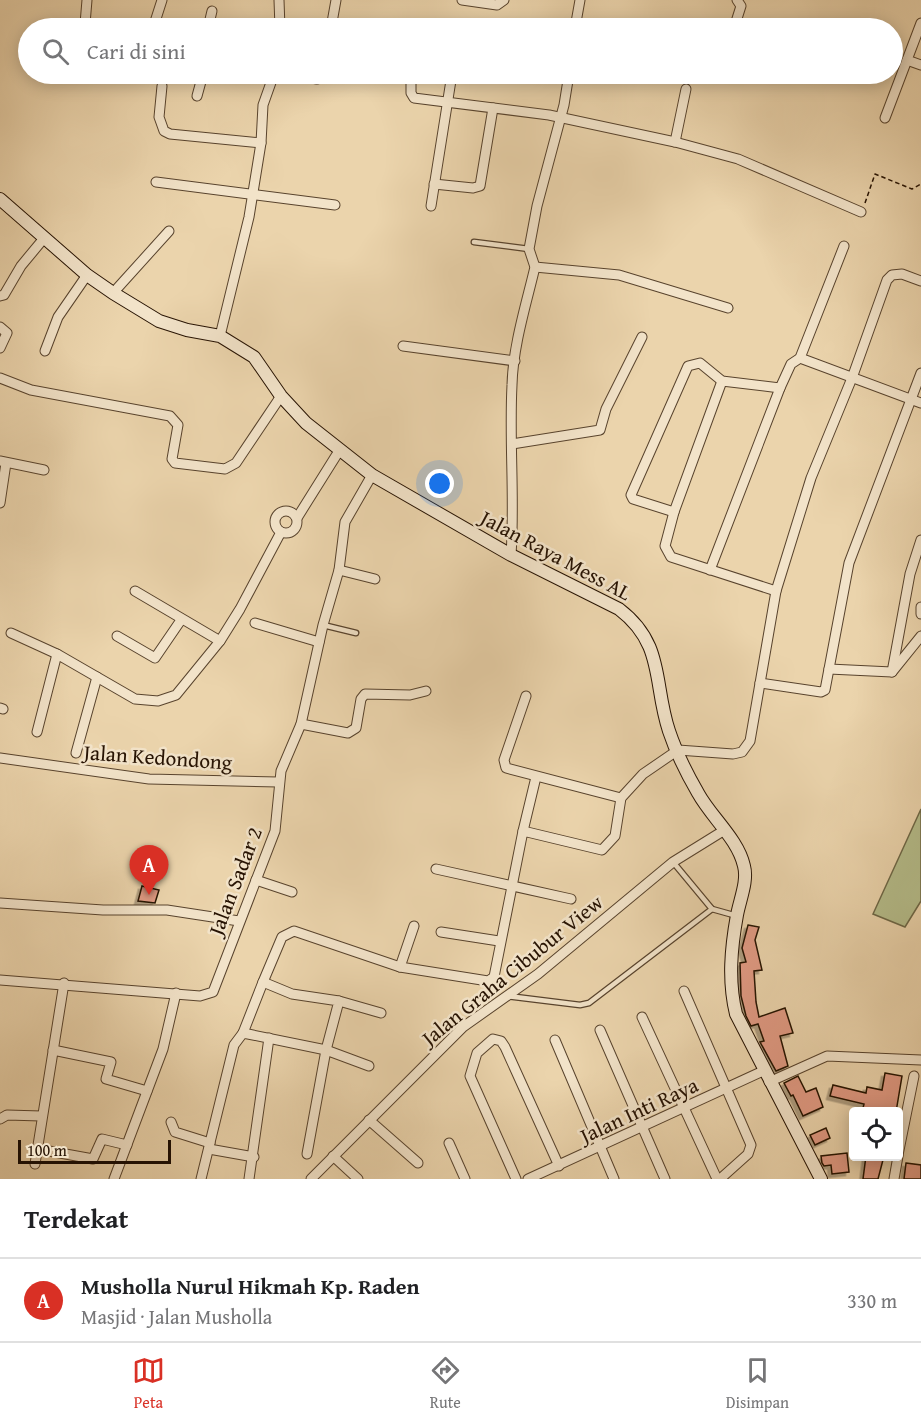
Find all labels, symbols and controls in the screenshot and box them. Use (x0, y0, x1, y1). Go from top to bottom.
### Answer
search box (18, 18, 903, 84)
icon: search (39, 35, 72, 68)
text: Cari di sini (87, 35, 186, 67)
your location (425, 469, 454, 498)
street label: Jalan Raya Mess AL (472, 501, 637, 608)
street label: Jalan Kedondong (80, 736, 234, 778)
street label: Jalan Sadar 2 (199, 822, 270, 942)
pin: A (130, 846, 168, 895)
street label: Jalan Graha Cibubur View (412, 887, 609, 1055)
street label: Jalan Inti Raya (572, 1069, 703, 1152)
map controls (849, 1107, 903, 1161)
button: locate (849, 1107, 903, 1161)
scale bar (18, 1137, 171, 1164)
text: 100 m (27, 1138, 67, 1162)
text: Terdekat (24, 1199, 128, 1238)
text: Musholla Nurul Hikmah Kp. Raden (81, 1270, 420, 1302)
text: A (37, 1286, 50, 1315)
text: 330 m (847, 1286, 897, 1315)
text: Masjid · Jalan Musholla (81, 1302, 272, 1331)
tab: Peta (132, 1354, 165, 1414)
tab: Rute (429, 1354, 462, 1414)
tab: Disimpan (726, 1354, 789, 1414)

